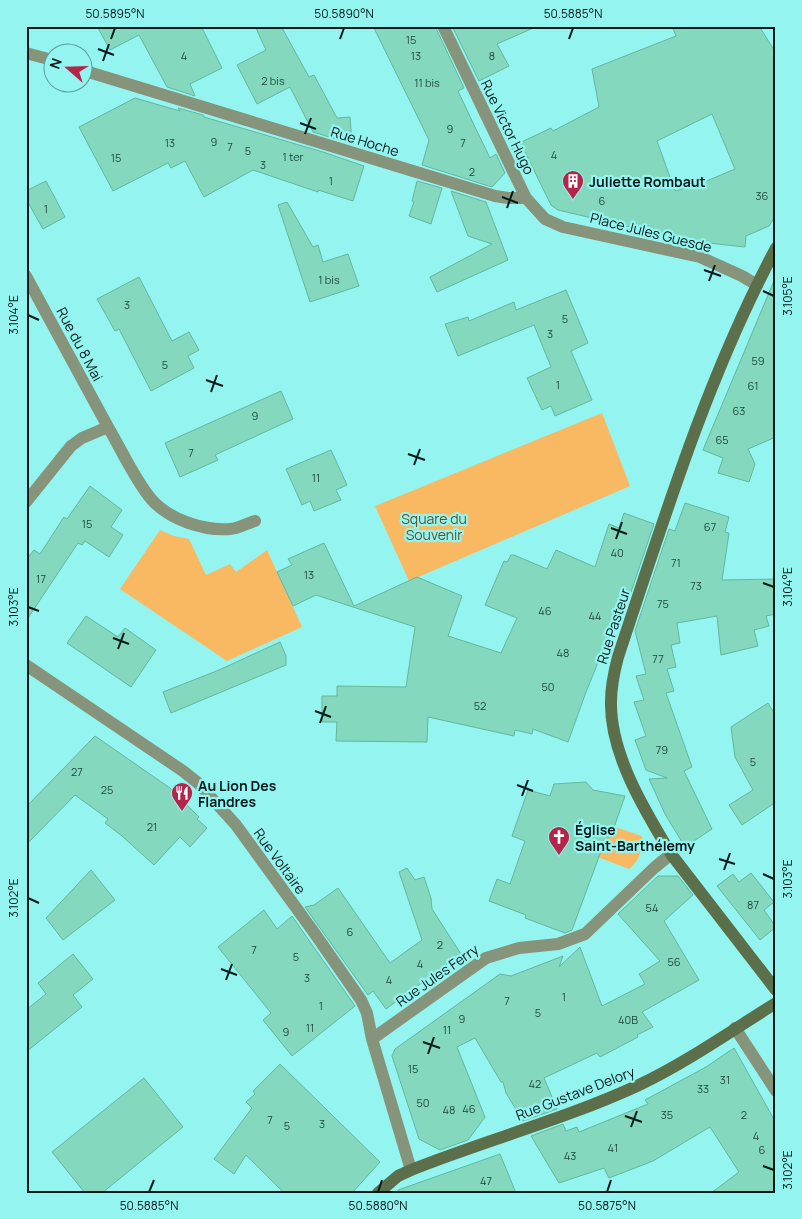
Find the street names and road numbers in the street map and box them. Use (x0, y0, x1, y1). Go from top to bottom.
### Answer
street label: Rue Victor Hugo (477, 76, 539, 178)
street label: Rue Hoche (329, 122, 401, 160)
street label: Place Jules Guesde (588, 208, 714, 256)
street label: Rue du 8 Mai (53, 304, 107, 384)
street label: Rue Pasteur (592, 586, 634, 666)
street label: Rue Voltaire (250, 824, 310, 898)
street label: Rue Jules Ferry (392, 939, 483, 1011)
street label: Rue Gustave Delory (513, 1061, 638, 1124)

